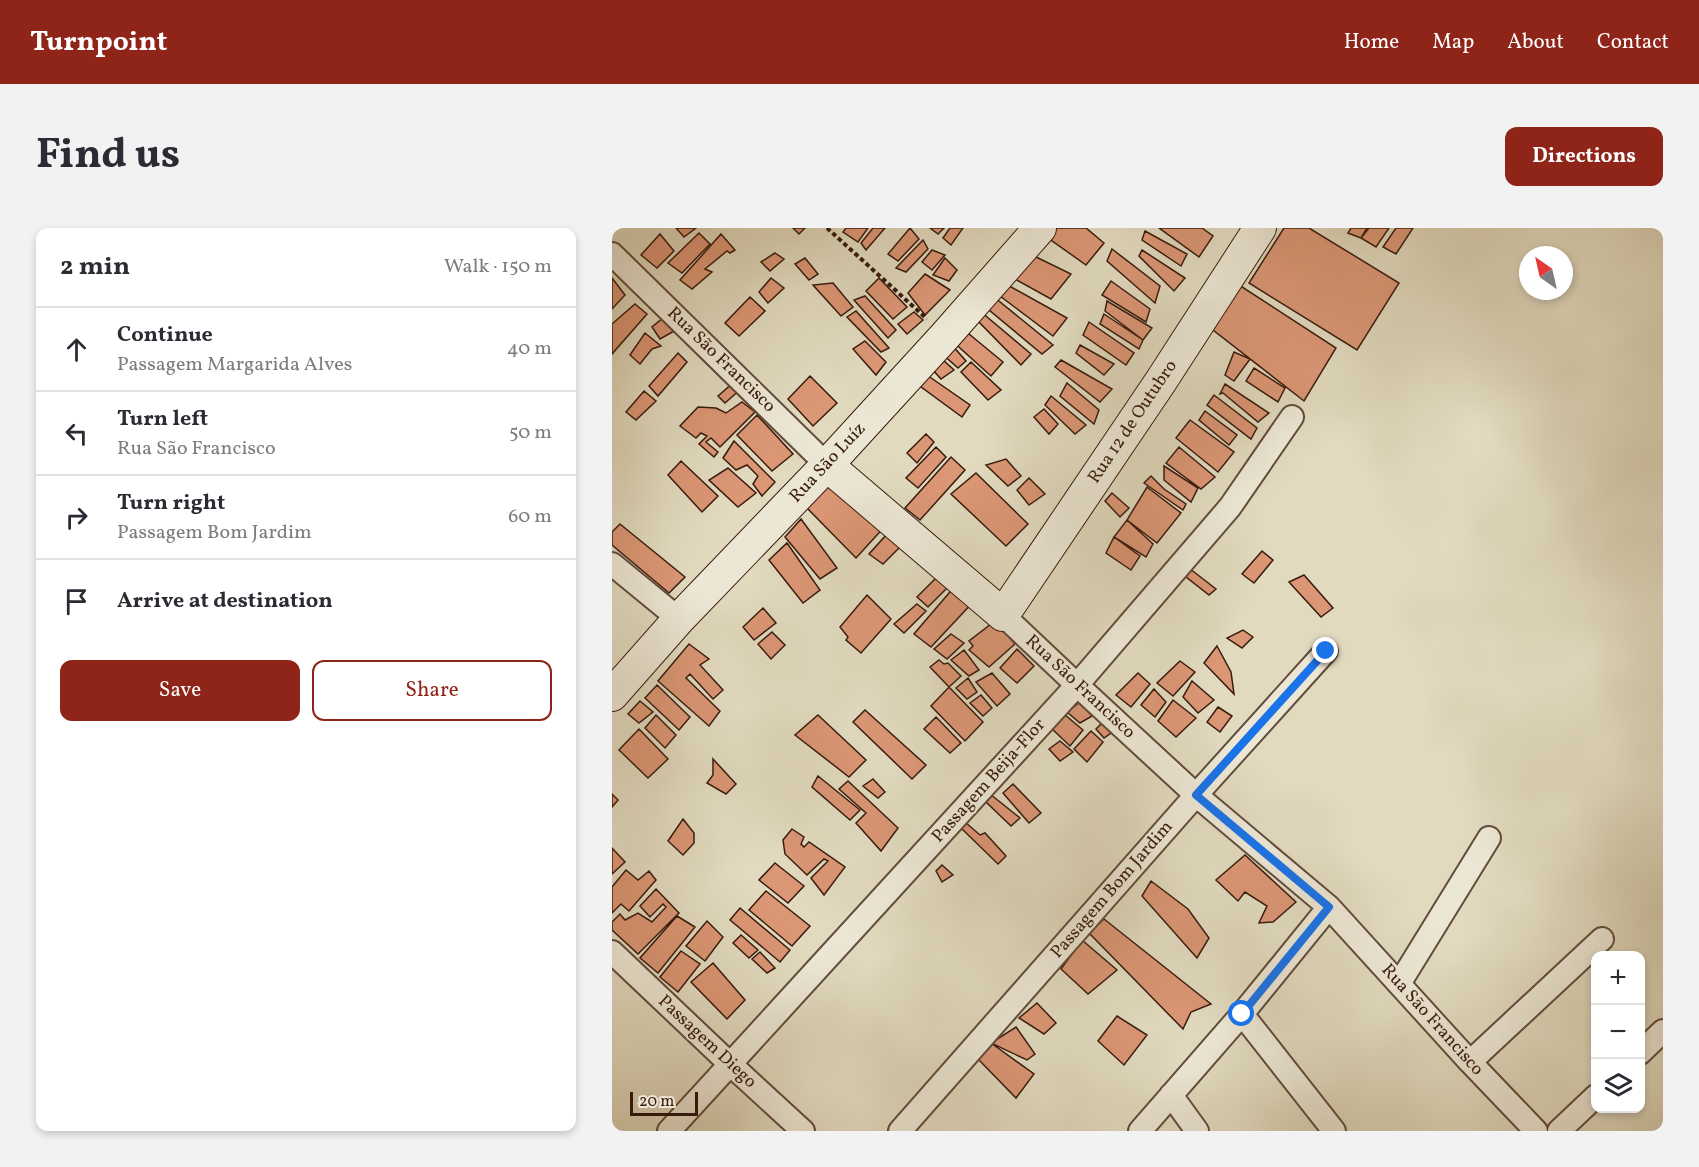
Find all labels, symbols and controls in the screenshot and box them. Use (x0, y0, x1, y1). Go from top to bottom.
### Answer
text: Turnpoint (30, 23, 167, 62)
text: Home (1344, 28, 1399, 57)
text: Map (1432, 28, 1474, 57)
text: About (1507, 28, 1564, 57)
text: Contact (1597, 28, 1669, 57)
text: Find us (36, 127, 180, 186)
button: Directions (1505, 127, 1663, 186)
north arrow (1519, 246, 1573, 300)
text: 2 min (60, 249, 130, 285)
text: Walk · 150 m (444, 253, 552, 281)
street label: Rua São Francisco (661, 301, 781, 419)
text: Continue (117, 320, 213, 351)
icon: ahead (60, 333, 93, 366)
text: 40 m (507, 335, 552, 363)
text: Passagem Margarida Alves (117, 351, 352, 379)
street label: Rua 12 de Outubro (1082, 355, 1184, 489)
text: Turn left (117, 404, 208, 435)
icon: left (60, 417, 93, 450)
street label: Rua São Luíz (784, 417, 872, 509)
text: 50 m (509, 419, 552, 447)
text: Rua São Francisco (117, 435, 276, 463)
text: Turn right (117, 488, 225, 519)
icon: right (60, 501, 93, 534)
text: 60 m (508, 503, 552, 531)
text: Passagem Bom Jardim (117, 519, 312, 547)
icon: arrive (60, 585, 93, 618)
text: Arrive at destination (117, 586, 333, 617)
street label: Rua São Francisco (1019, 629, 1141, 745)
route end (1312, 637, 1338, 663)
button: Save (60, 660, 300, 721)
button: Share (312, 660, 552, 721)
street label: Passagem Beija-Flor (926, 713, 1052, 849)
street label: Passagem Bom Jardim (1045, 816, 1179, 964)
map controls (1591, 951, 1645, 1113)
button: + (1591, 951, 1645, 1005)
street label: Rua São Francisco (1375, 959, 1489, 1081)
street label: Passagem Diego (652, 990, 762, 1094)
route start (1228, 1000, 1254, 1026)
button: − (1591, 1005, 1645, 1059)
button: layers (1591, 1059, 1645, 1113)
scale bar (630, 1089, 698, 1116)
text: 20 m (639, 1091, 674, 1113)

